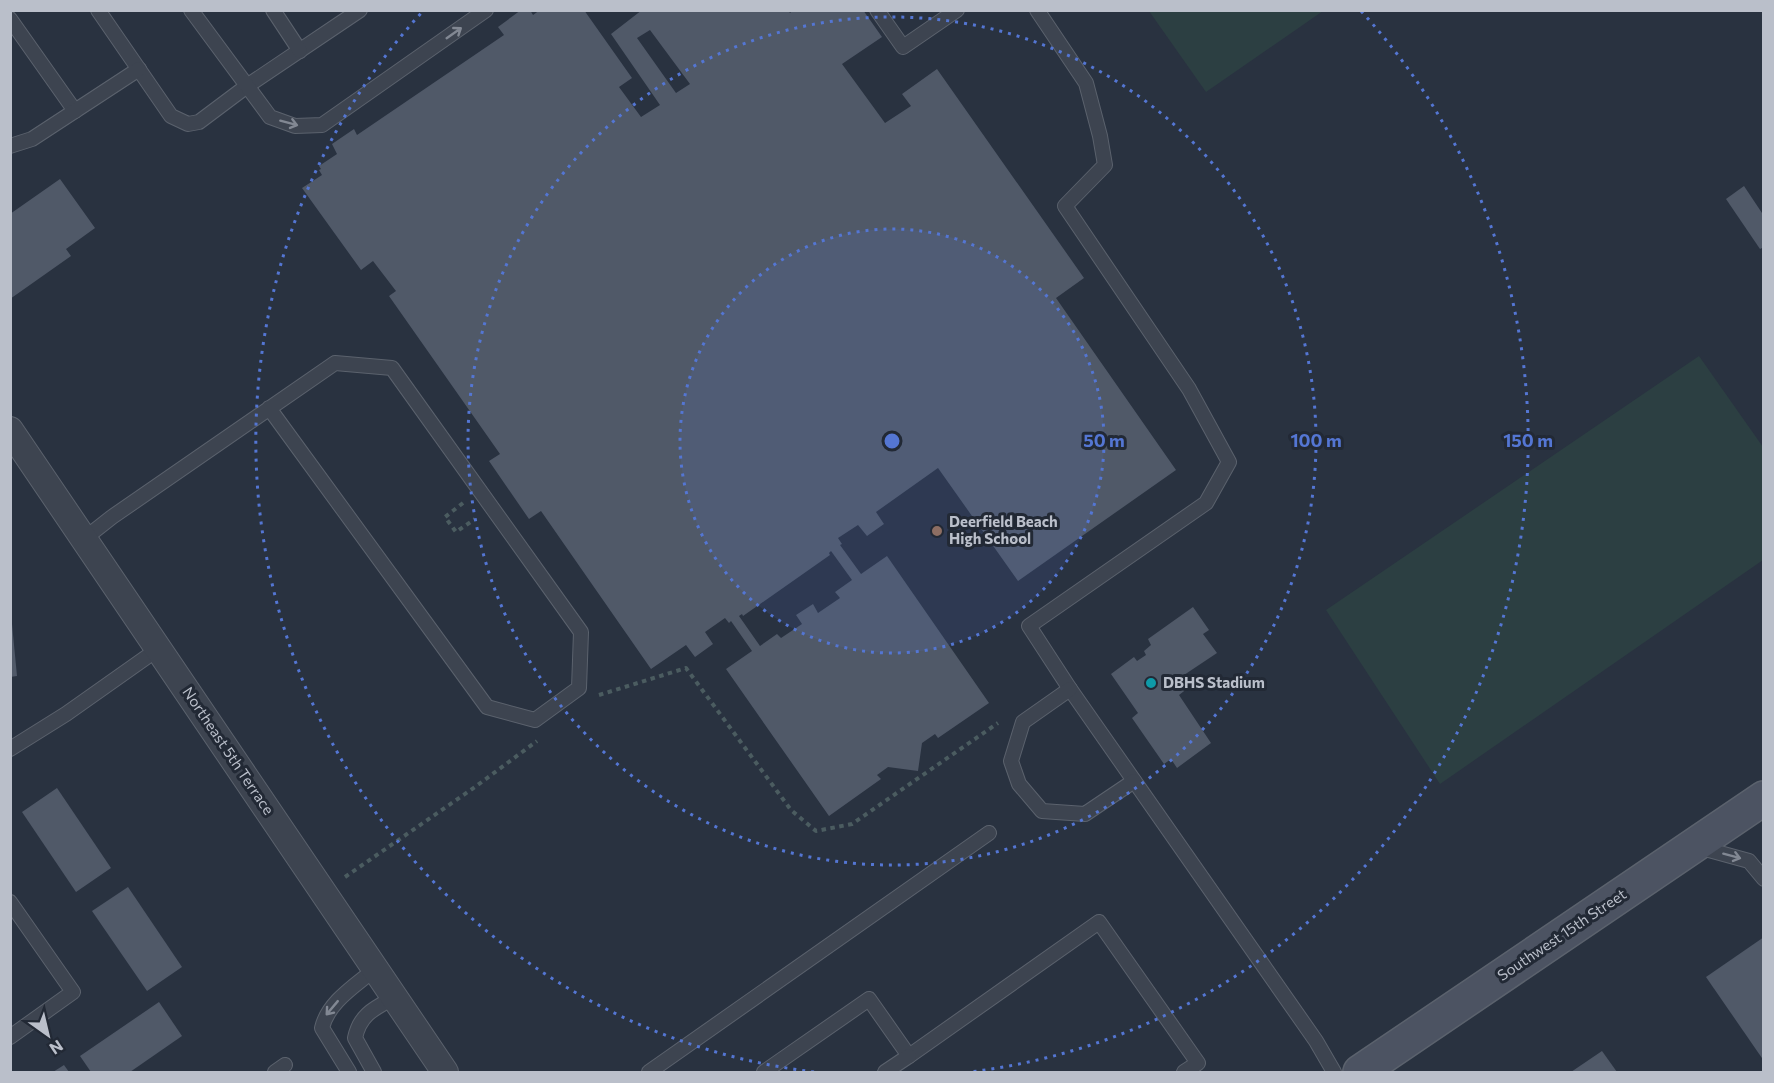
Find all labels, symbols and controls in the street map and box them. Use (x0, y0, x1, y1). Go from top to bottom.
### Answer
one-way arrow (446, 27, 462, 39)
one-way arrow (279, 118, 298, 129)
text: 50 m (1083, 429, 1125, 451)
text: 100 m (1290, 429, 1342, 451)
text: 150 m (1503, 429, 1553, 451)
centre of rings (882, 431, 902, 451)
place label: Deerfield Beach High School (949, 512, 1058, 547)
marker: Deerfield Beach High School (930, 524, 944, 538)
place label: DBHS Stadium (1163, 673, 1265, 691)
marker: DBHS Stadium (1144, 676, 1158, 690)
street label: Northeast 5th Terrace (179, 683, 278, 818)
one-way arrow (1722, 851, 1741, 862)
street label: Southwest 15th Street (1494, 884, 1629, 984)
one-way arrow (325, 1000, 339, 1015)
north arrow (18, 1005, 78, 1065)
text: N (46, 1037, 67, 1059)

